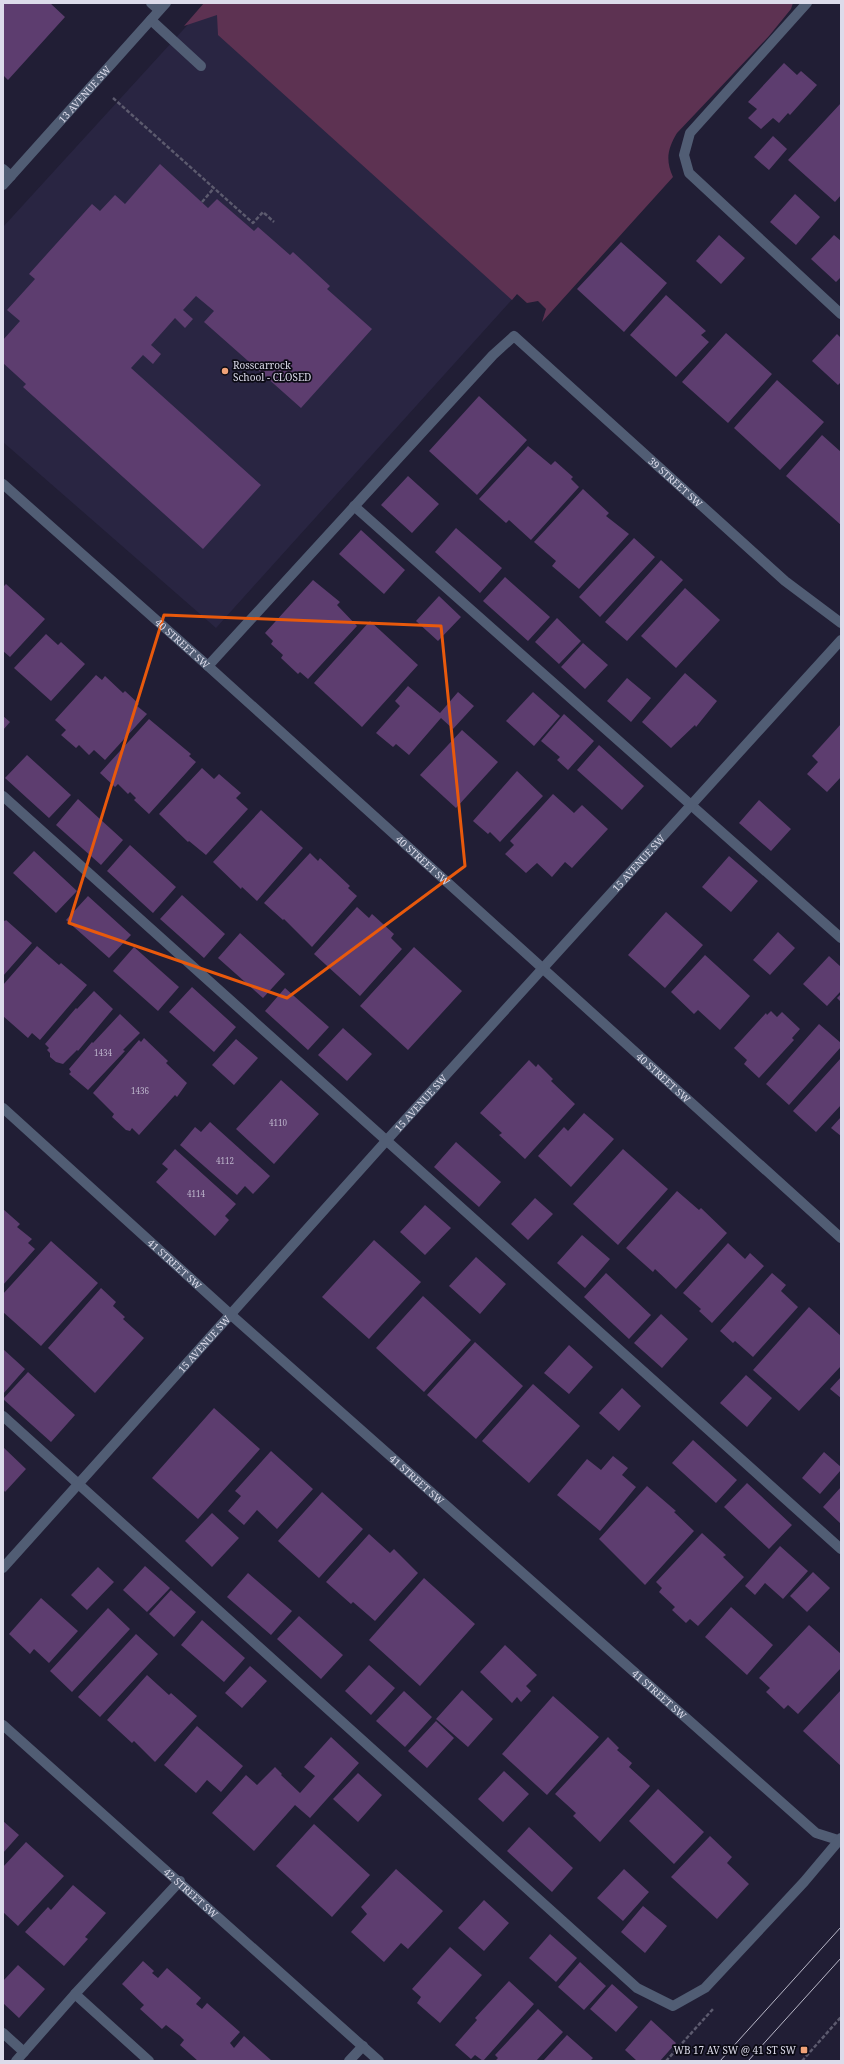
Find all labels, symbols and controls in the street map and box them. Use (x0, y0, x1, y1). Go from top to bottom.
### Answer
street label: 13 AVENUE SW (55, 62, 114, 126)
place label: Rosscarrock School - CLOSED (233, 358, 311, 384)
marker: Rosscarrock School - CLOSED (220, 366, 230, 376)
street label: 39 STREET SW (645, 454, 706, 511)
street label: 40 STREET SW (152, 615, 213, 672)
street label: 15 AVENUE SW (609, 831, 668, 895)
street label: 40 STREET SW (393, 832, 454, 889)
house number: 1434 (94, 1047, 112, 1058)
street label: 40 STREET SW (633, 1049, 694, 1106)
street label: 15 AVENUE SW (391, 1071, 450, 1134)
house number: 1436 (131, 1085, 149, 1096)
house number: 4110 (269, 1117, 287, 1128)
house number: 4112 (216, 1155, 234, 1166)
house number: 4114 (187, 1188, 205, 1199)
street label: 41 STREET SW (145, 1236, 205, 1293)
street label: 15 AVENUE SW (175, 1312, 234, 1376)
street label: 41 STREET SW (386, 1451, 447, 1508)
street label: 41 STREET SW (629, 1666, 690, 1723)
street label: 42 STREET SW (161, 1865, 222, 1921)
place label: WB 17 AV SW @ 41 ST SW (673, 2043, 797, 2057)
marker: WB 17 AV SW @ 41 ST SW (799, 2045, 809, 2055)

